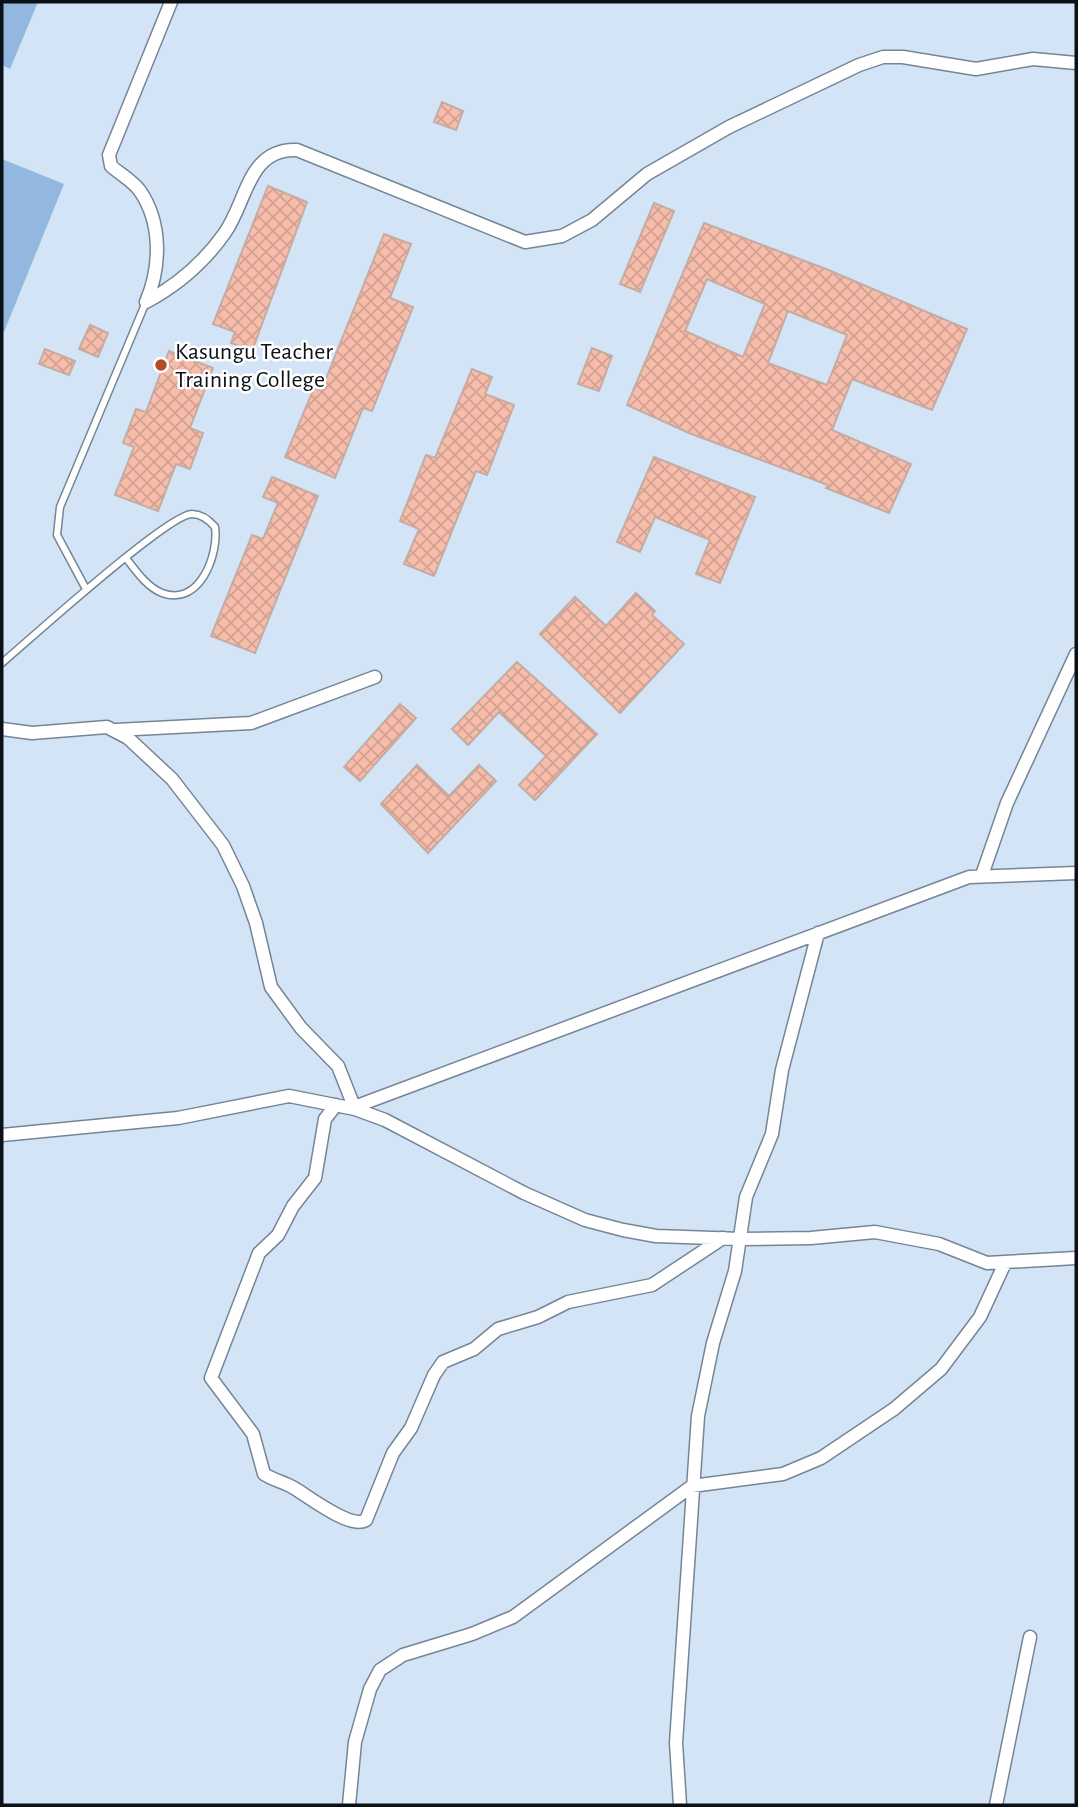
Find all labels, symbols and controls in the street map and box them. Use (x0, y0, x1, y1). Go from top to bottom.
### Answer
place label: Kasungu Teacher Training College (175, 340, 333, 392)
marker: Kasungu Teacher Training College (153, 357, 169, 373)

